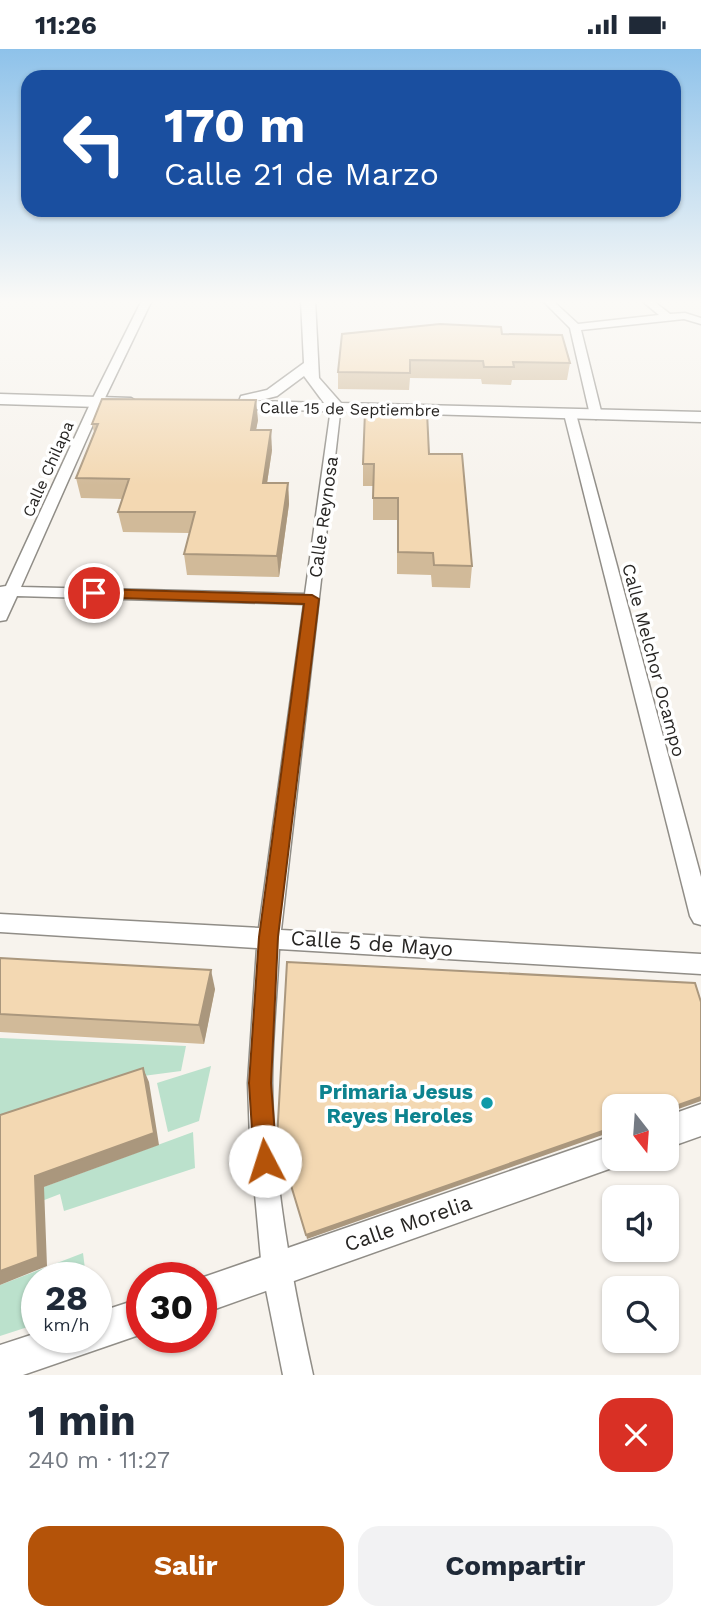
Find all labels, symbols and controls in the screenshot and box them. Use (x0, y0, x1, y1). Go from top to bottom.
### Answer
text: 11:26 (35, 10, 97, 40)
text: 170 m (164, 96, 305, 154)
icon: left (49, 98, 140, 189)
text: Calle 21 de Marzo (164, 155, 439, 193)
street label: Calle 15 de Septiembre (260, 398, 440, 420)
street label: Calle Chilapa (18, 418, 78, 520)
street label: Calle Reynosa (304, 455, 342, 579)
street label: Calle Melchor Ocampo (618, 561, 690, 759)
pin (64, 563, 124, 623)
icon: arrive (75, 574, 113, 612)
street label: Calle 5 de Mayo (290, 925, 454, 961)
place label: Primaria Jesus Reyes Heroles (319, 1079, 473, 1128)
north arrow (602, 1094, 679, 1171)
map controls (602, 1094, 679, 1353)
marker: Primaria Jesus Reyes Heroles (479, 1095, 495, 1111)
position arrow (228, 1124, 302, 1198)
button: sound (602, 1185, 679, 1262)
street label: Calle Morelia (341, 1189, 475, 1256)
speed limit sign: 30 (126, 1262, 217, 1353)
button: search (602, 1276, 679, 1353)
text: 28 (45, 1277, 88, 1319)
text: km/h (43, 1314, 90, 1335)
text: 1 min (28, 1396, 136, 1445)
button: close (599, 1398, 673, 1472)
text: 240 m · 11:27 (28, 1447, 170, 1474)
button: Salir (28, 1526, 344, 1606)
button: Compartir (358, 1526, 673, 1606)

